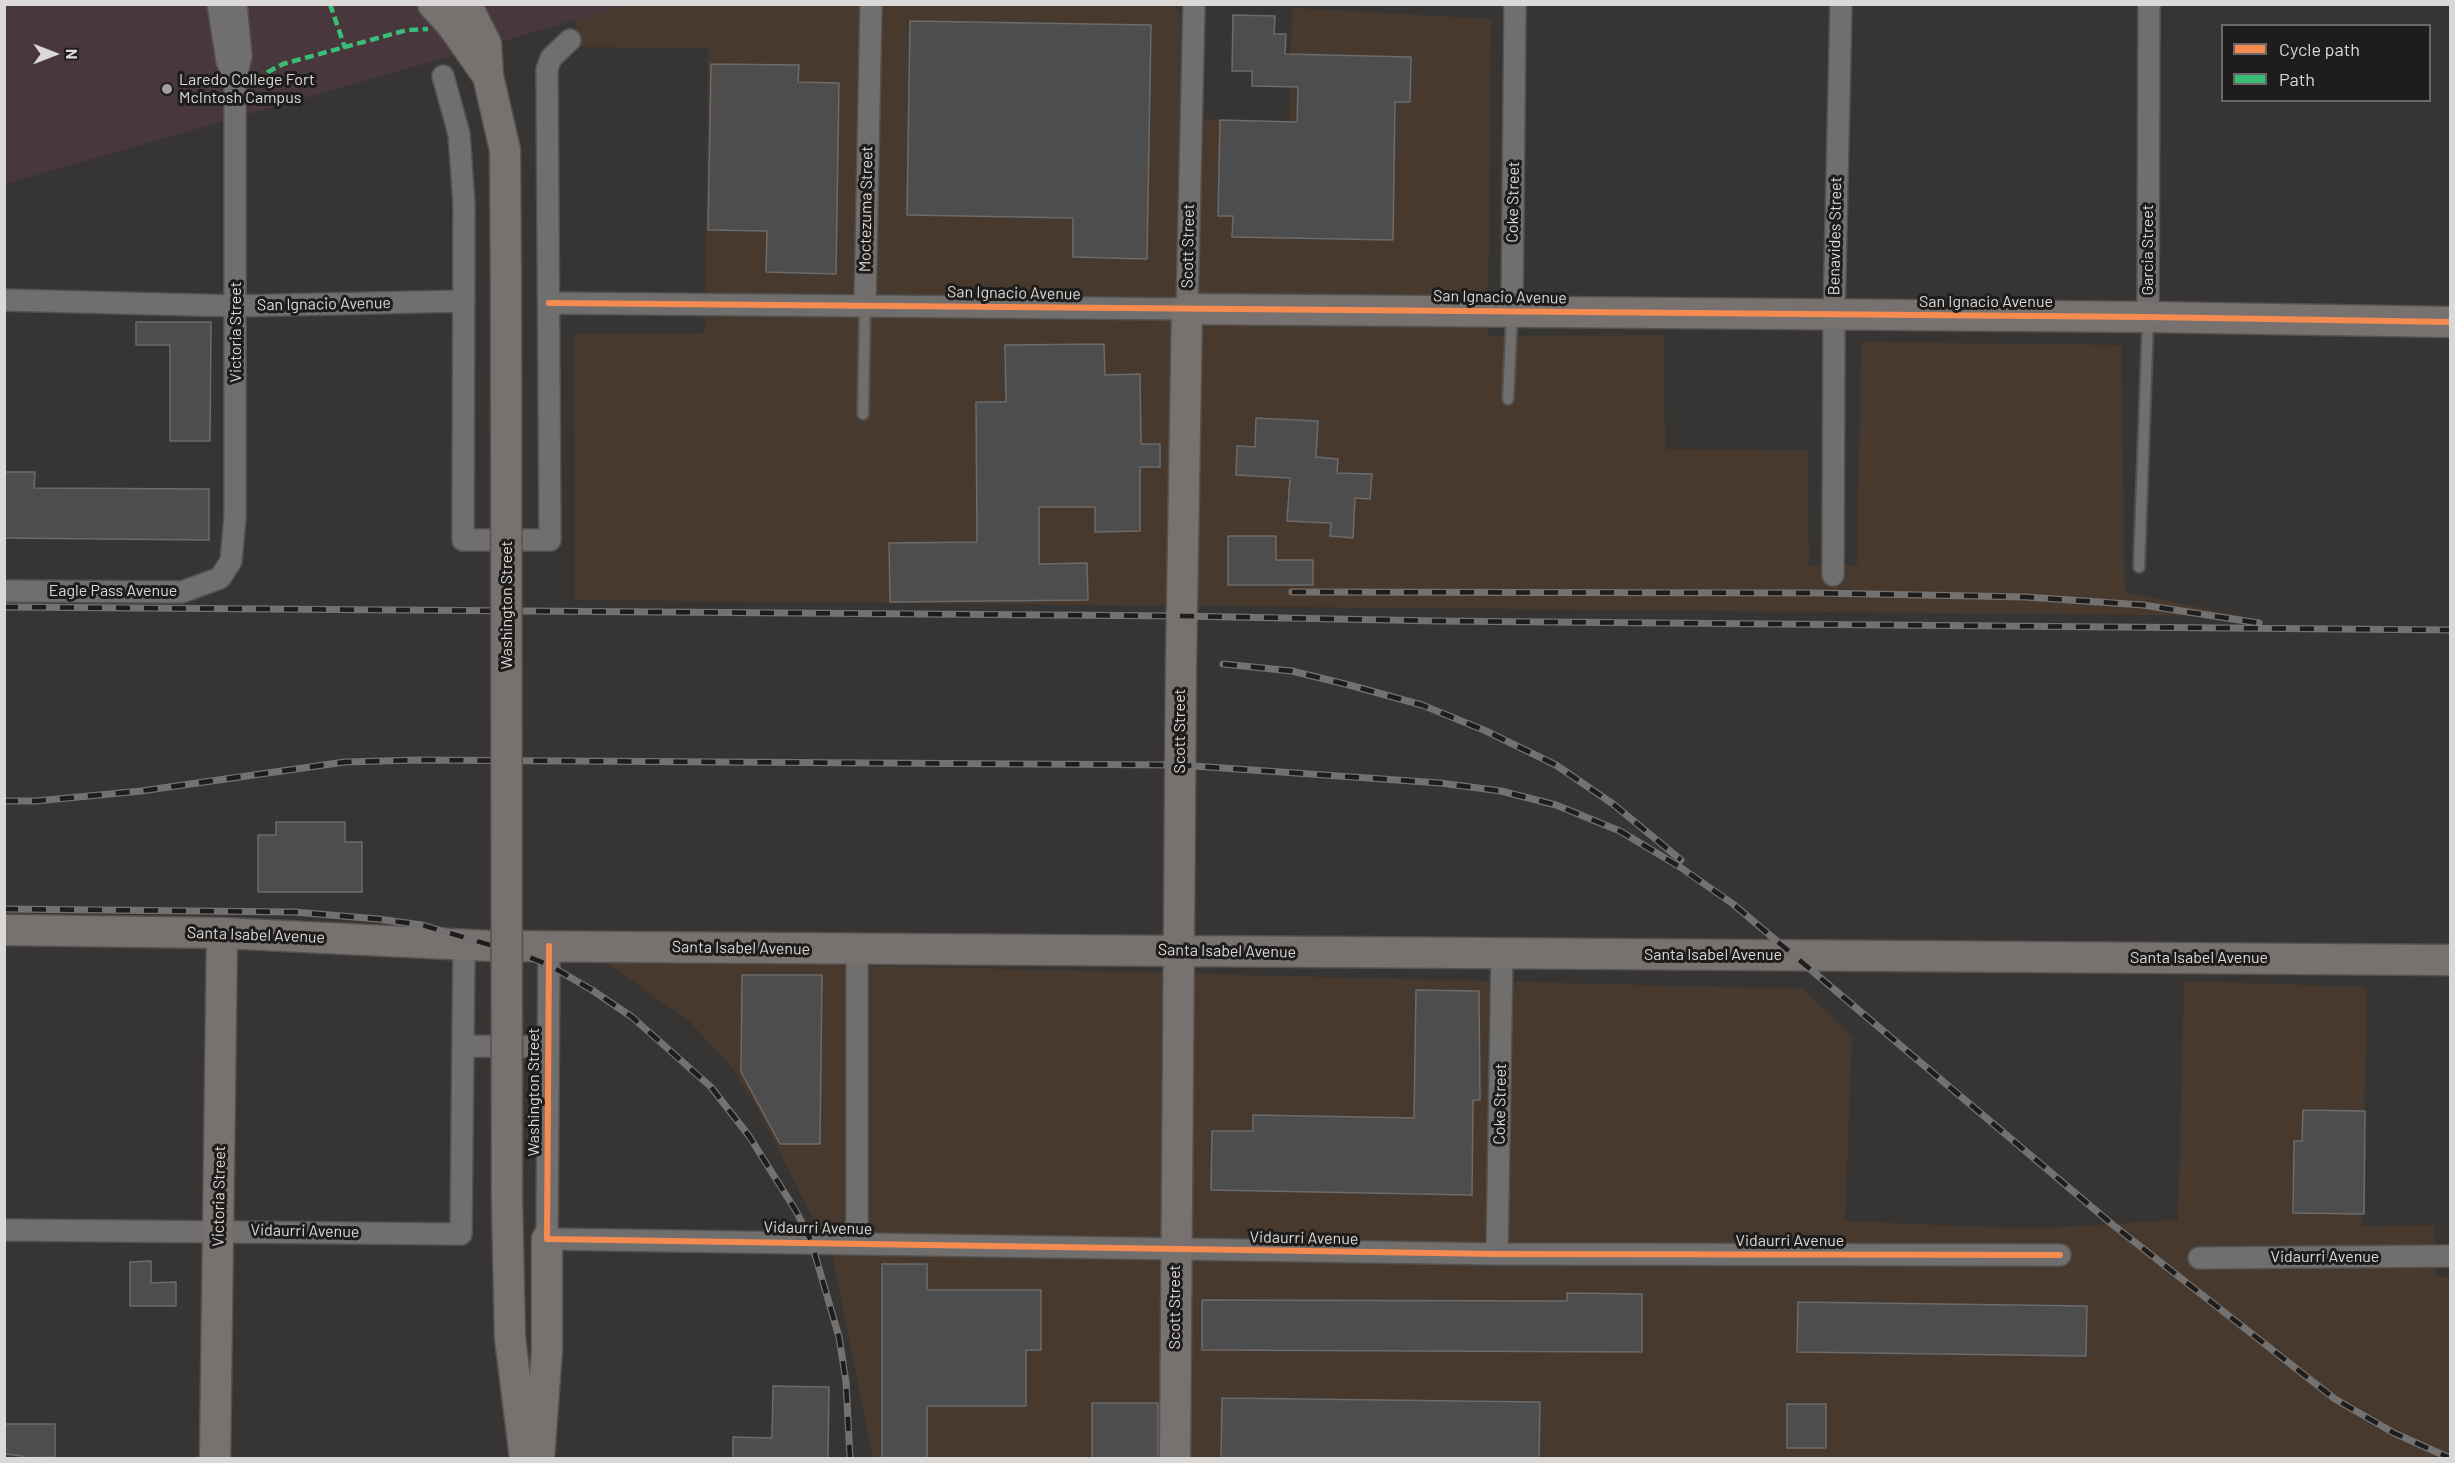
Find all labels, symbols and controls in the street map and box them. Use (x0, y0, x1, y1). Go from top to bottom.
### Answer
north arrow (24, 24, 84, 84)
legend (2221, 24, 2431, 102)
text: Cycle path (2279, 38, 2360, 60)
text: N (63, 49, 82, 59)
text: Path (2279, 68, 2315, 90)
place label: Laredo College Fort McIntosh Campus (179, 70, 315, 108)
marker: Laredo College Fort McIntosh Campus (160, 82, 174, 96)
street label: Moctezuma Street (855, 146, 877, 272)
street label: Coke Street (1503, 161, 1523, 243)
street label: Benavides Street (1824, 177, 1846, 295)
street label: Scott Street (1178, 203, 1198, 289)
street label: Garcia Street (2138, 204, 2158, 296)
street label: Victoria Street (226, 281, 246, 383)
street label: San Ignacio Avenue (947, 282, 1081, 304)
street label: San Ignacio Avenue (1433, 286, 1567, 308)
street label: San Ignacio Avenue (1919, 292, 2053, 312)
street label: San Ignacio Avenue (257, 293, 391, 315)
street label: Washington Street (497, 541, 517, 669)
street label: Eagle Pass Avenue (49, 581, 177, 601)
street label: Scott Street (1170, 689, 1190, 773)
street label: Santa Isabel Avenue (187, 923, 325, 947)
street label: Santa Isabel Avenue (672, 937, 810, 959)
street label: Santa Isabel Avenue (1158, 940, 1296, 962)
street label: Santa Isabel Avenue (1644, 945, 1782, 965)
street label: Santa Isabel Avenue (2130, 948, 2268, 968)
street label: Washington Street (524, 1028, 544, 1156)
street label: Coke Street (1490, 1063, 1510, 1145)
street label: Victoria Street (209, 1145, 229, 1247)
street label: Vidaurri Avenue (763, 1217, 873, 1239)
street label: Vidaurri Avenue (250, 1220, 360, 1242)
street label: Vidaurri Avenue (1249, 1227, 1359, 1249)
street label: Vidaurri Avenue (1736, 1231, 1844, 1251)
street label: Vidaurri Avenue (2271, 1247, 2379, 1267)
street label: Scott Street (1165, 1265, 1185, 1349)

